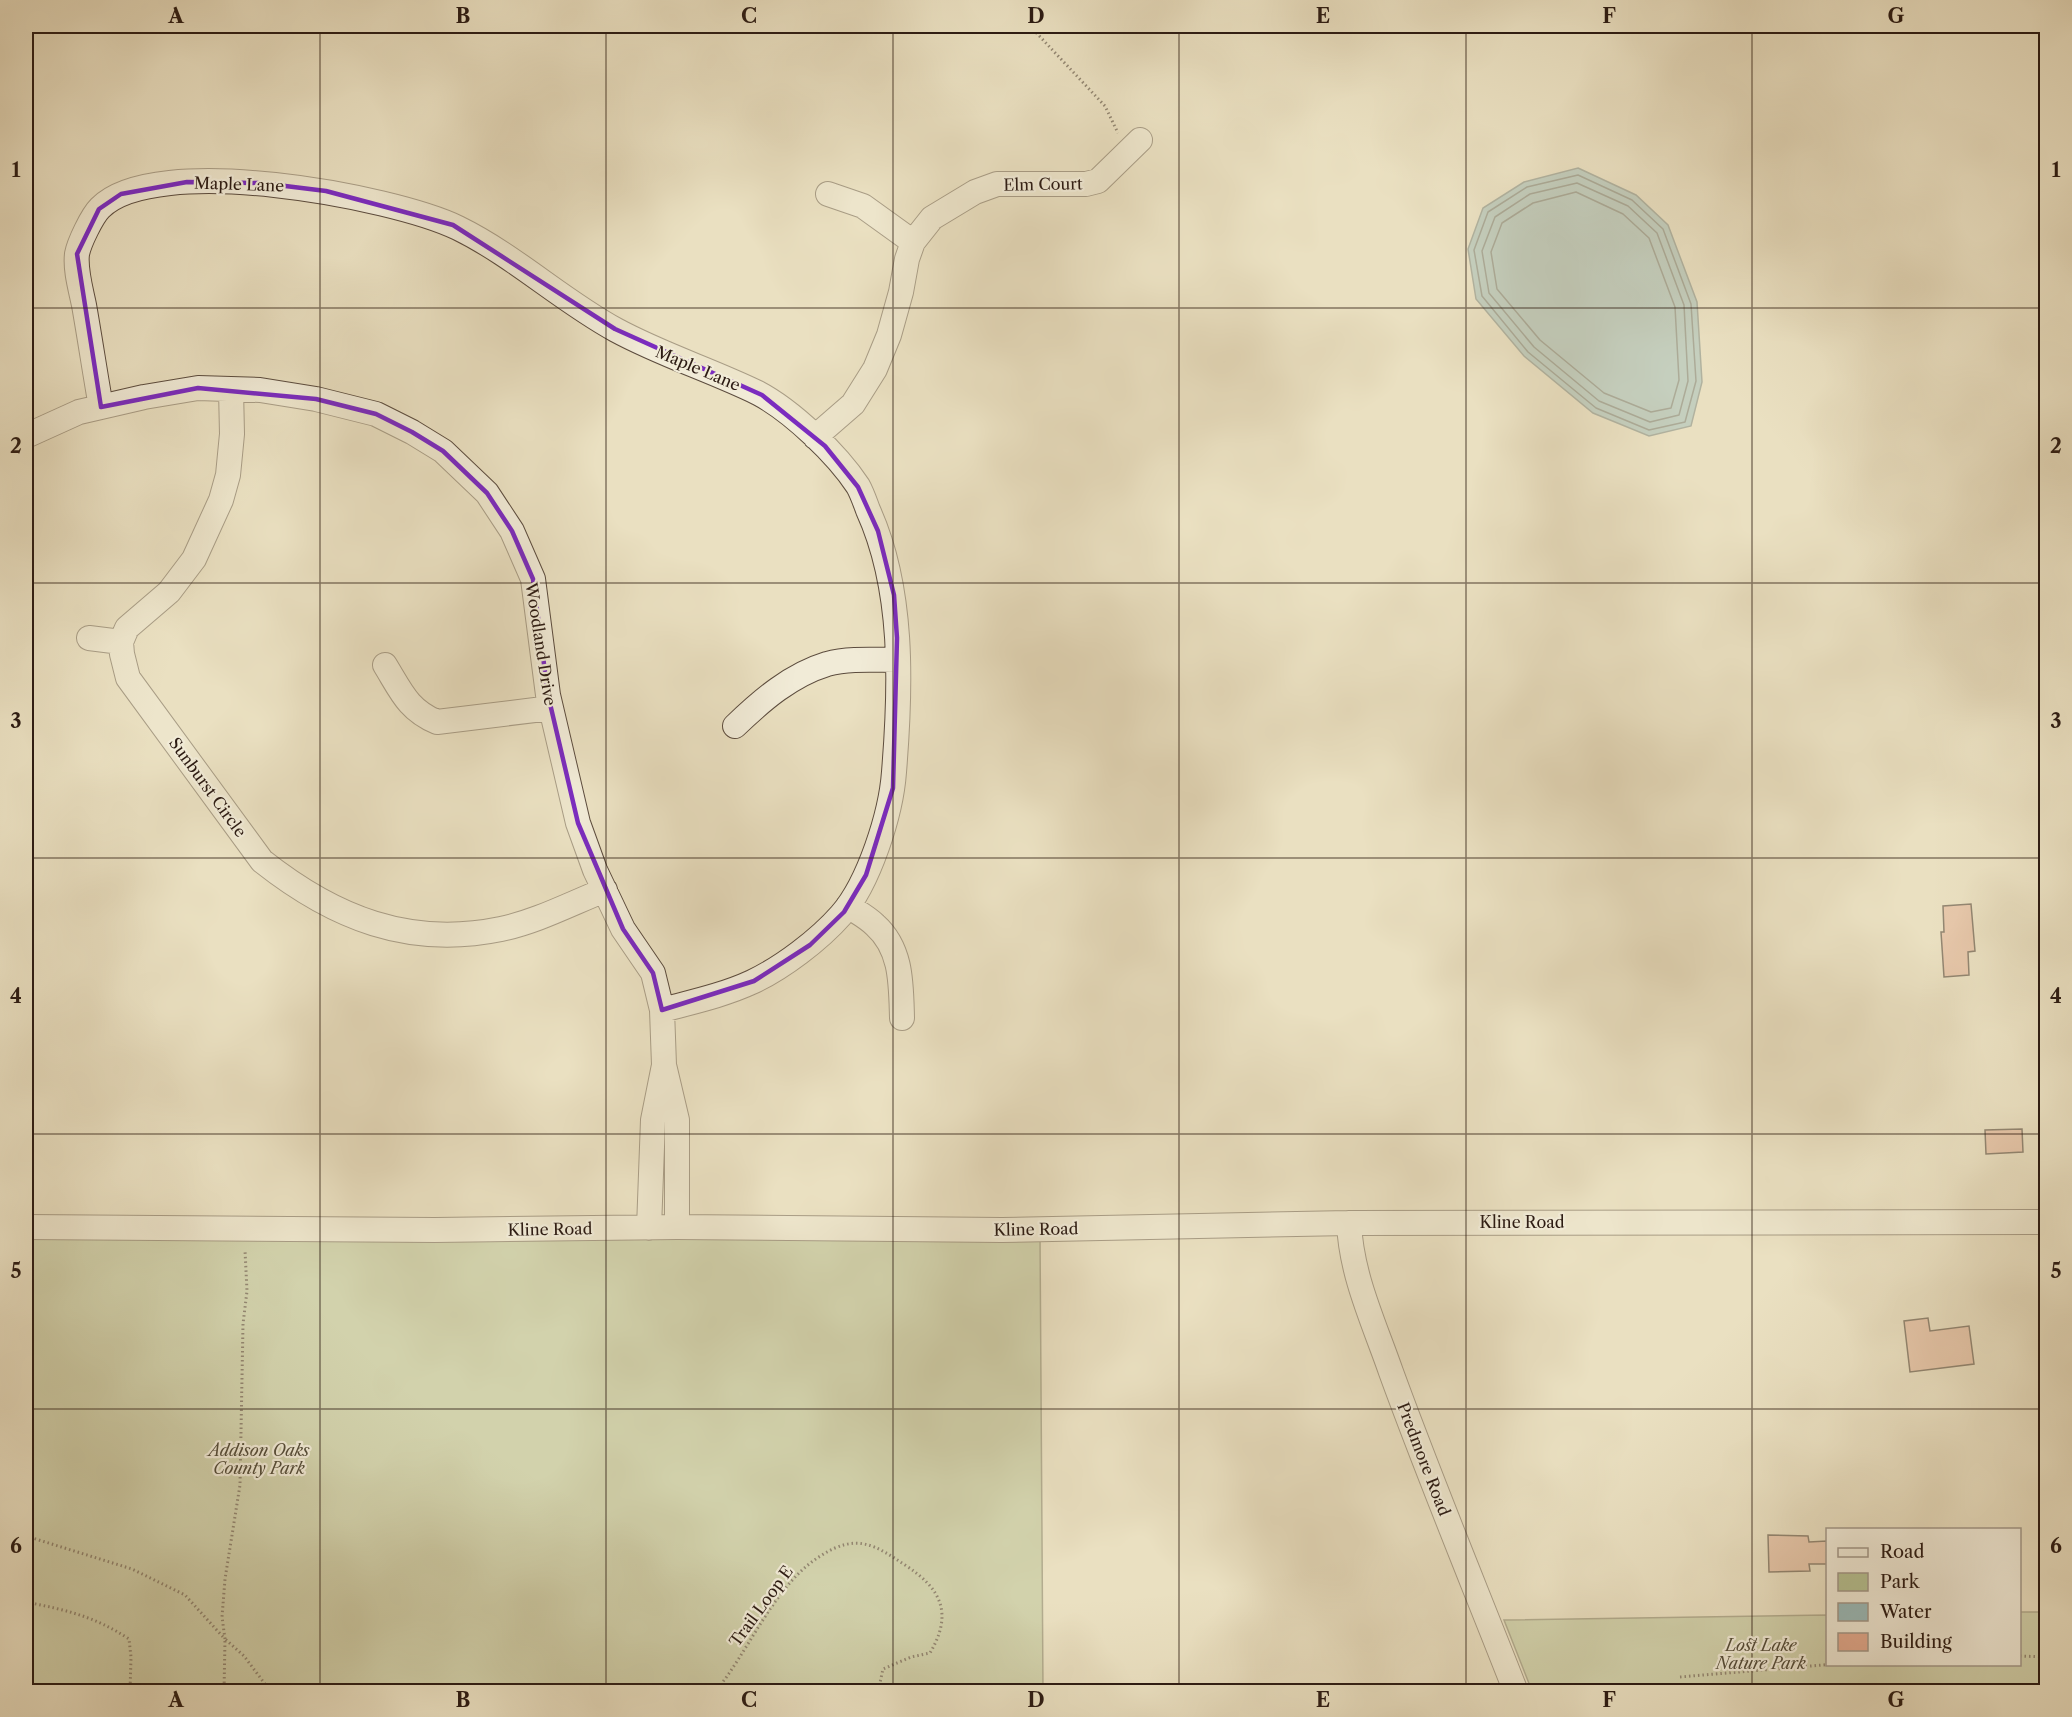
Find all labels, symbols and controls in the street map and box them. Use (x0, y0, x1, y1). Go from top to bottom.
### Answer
text: A (167, 4, 184, 28)
text: B (456, 4, 471, 28)
text: C (741, 4, 757, 28)
text: D (1027, 4, 1045, 28)
text: E (1316, 4, 1330, 28)
text: F (1602, 4, 1616, 28)
text: G (1888, 4, 1905, 28)
text: 1 (12, 158, 21, 182)
text: 1 (2052, 158, 2061, 182)
street label: Maple Lane (194, 172, 284, 196)
street label: Elm Court (1003, 173, 1083, 195)
street label: Maple Lane (653, 341, 743, 395)
text: 2 (10, 434, 22, 458)
text: 2 (2050, 434, 2062, 458)
street label: Woodland Drive (521, 580, 561, 707)
text: 3 (10, 709, 22, 733)
text: 3 (2050, 709, 2062, 733)
street label: Sunburst Circle (165, 733, 251, 841)
text: 4 (10, 984, 22, 1008)
text: 4 (2050, 984, 2062, 1008)
street label: Kline Road (1480, 1212, 1565, 1232)
street label: Kline Road (507, 1218, 593, 1240)
street label: Kline Road (993, 1218, 1079, 1240)
text: 5 (10, 1259, 22, 1283)
text: 5 (2050, 1259, 2062, 1283)
street label: Predmore Road (1393, 1399, 1455, 1519)
park label: Addison Oaks County Park (205, 1440, 310, 1478)
legend (1826, 1528, 2021, 1666)
text: 6 (10, 1534, 22, 1558)
text: 6 (2050, 1534, 2062, 1558)
text: Road (1880, 1541, 1925, 1563)
street label: Trail Loop E (725, 1562, 797, 1650)
text: Park (1880, 1571, 1921, 1593)
text: Water (1879, 1601, 1932, 1623)
text: Building (1880, 1631, 1952, 1653)
park label: Lost Lake Nature Park (1714, 1635, 1807, 1673)
text: A (167, 1688, 184, 1712)
text: B (456, 1688, 471, 1712)
text: C (741, 1688, 757, 1712)
text: D (1027, 1688, 1045, 1712)
text: E (1316, 1688, 1330, 1712)
text: F (1602, 1688, 1616, 1712)
text: G (1888, 1688, 1905, 1712)

